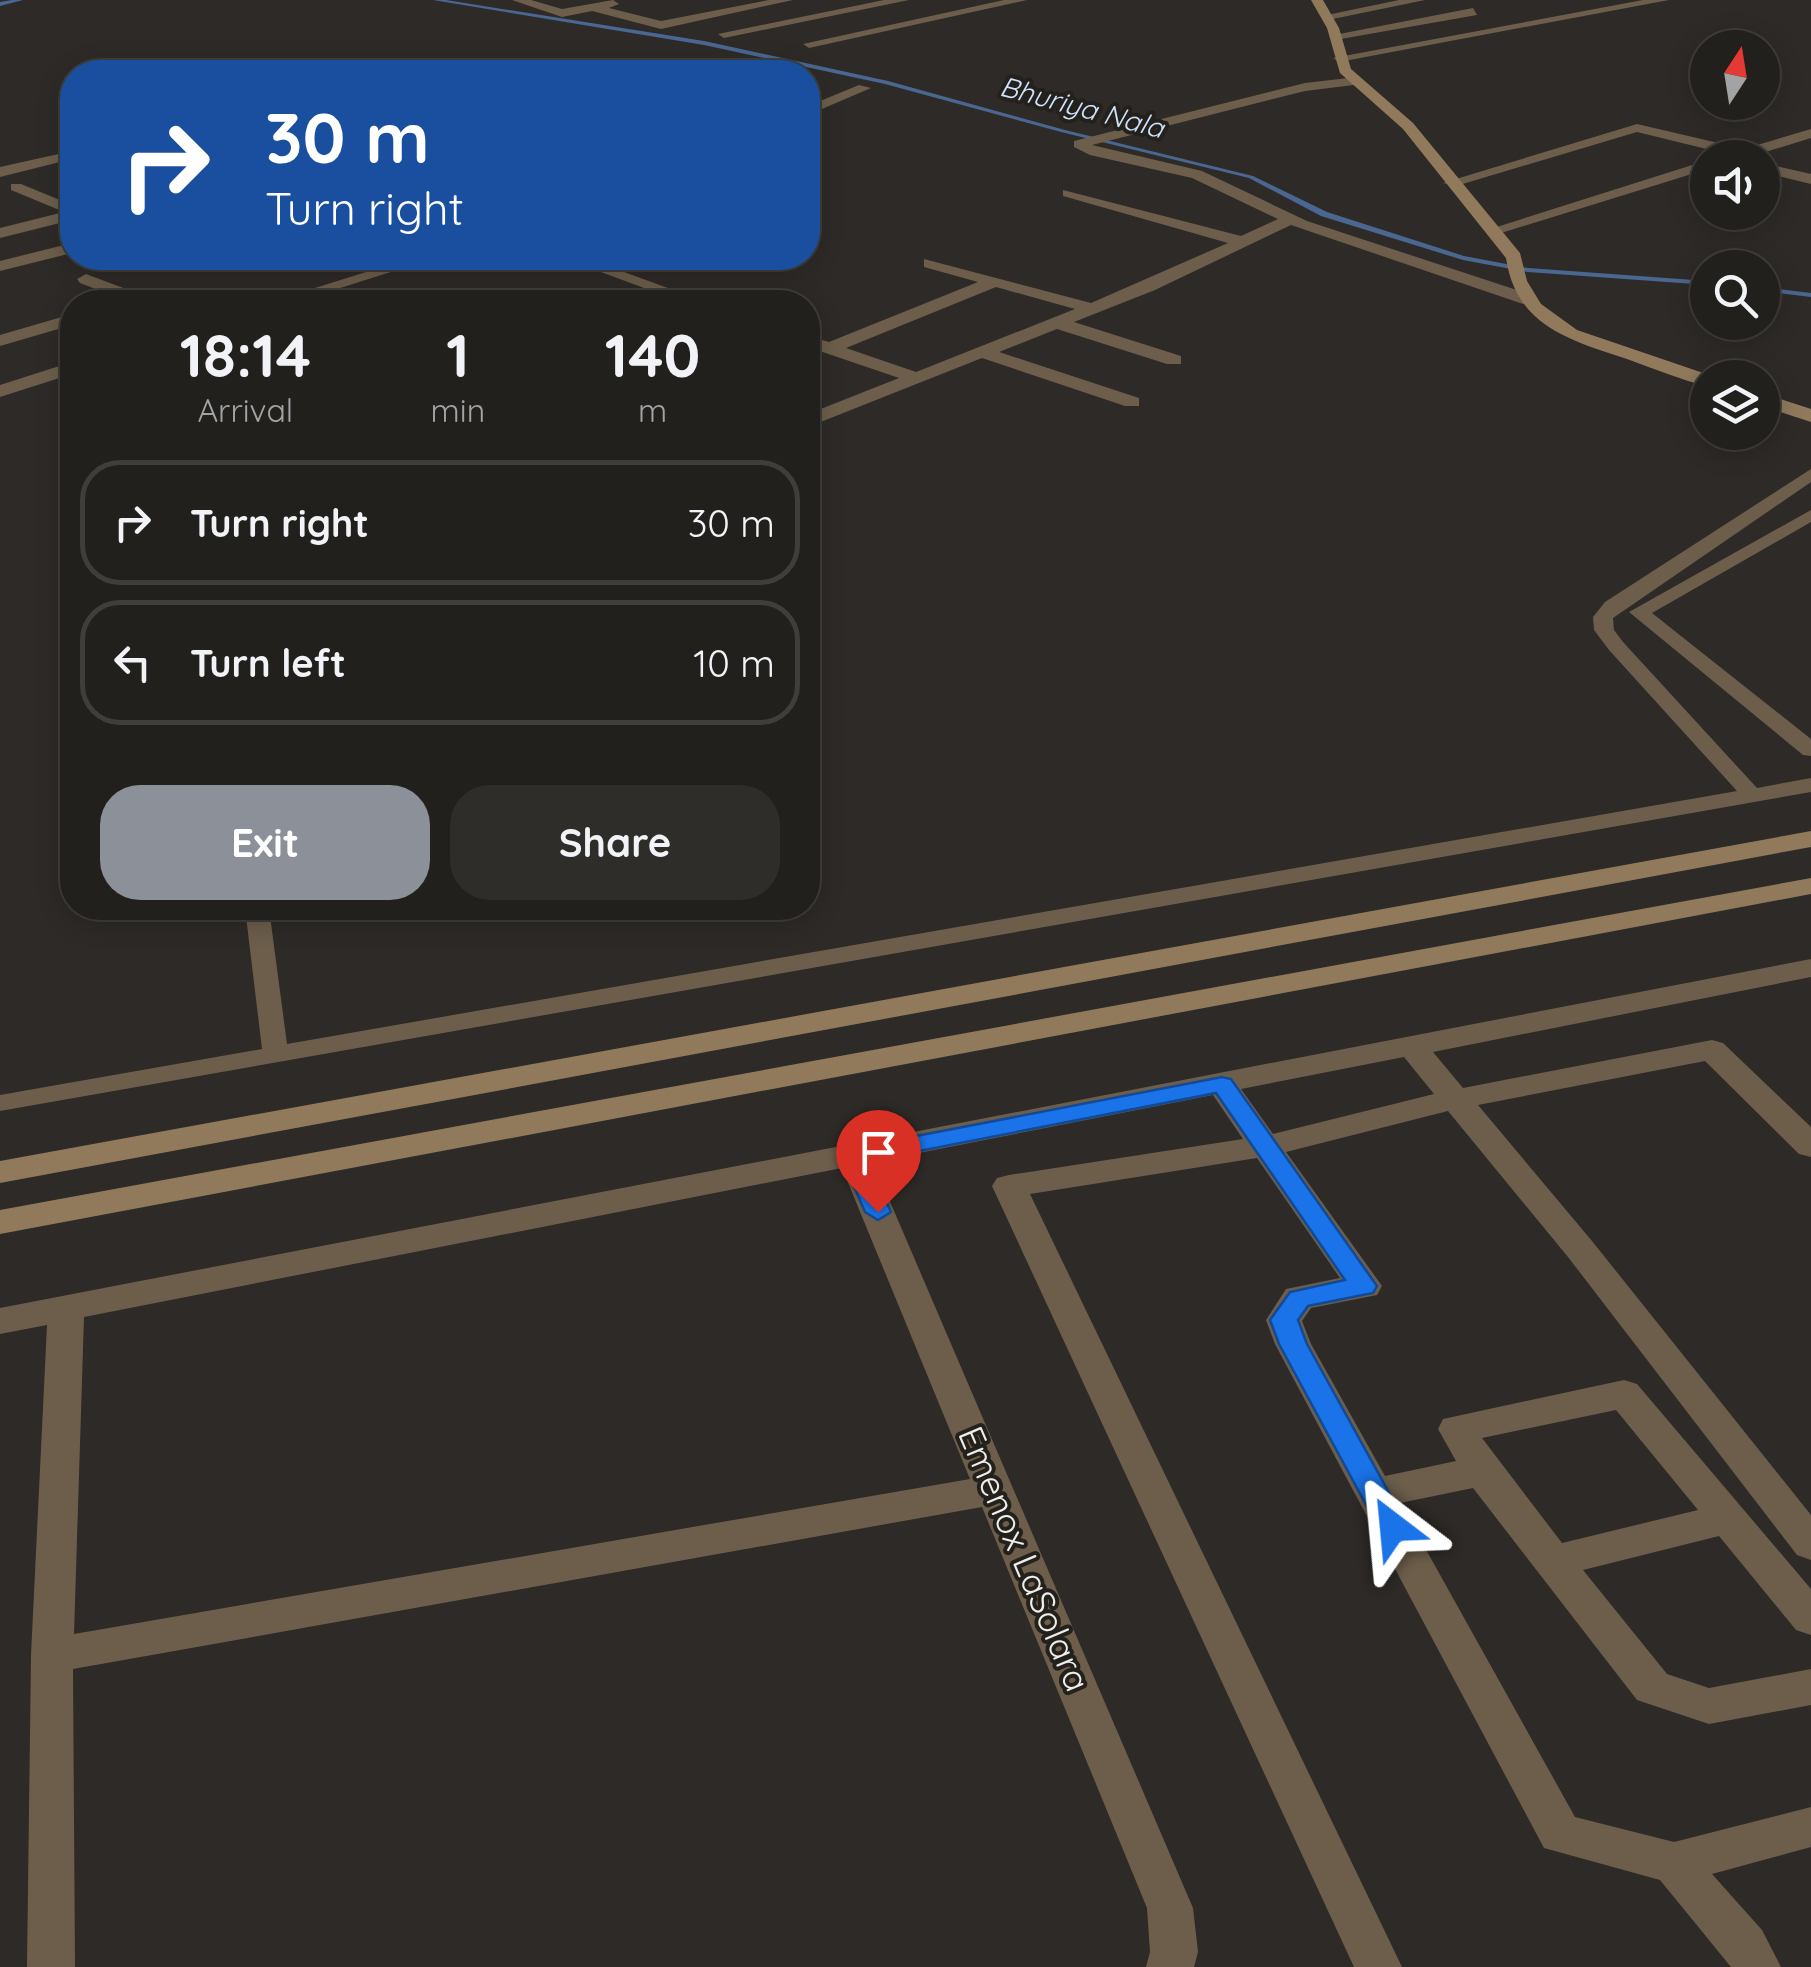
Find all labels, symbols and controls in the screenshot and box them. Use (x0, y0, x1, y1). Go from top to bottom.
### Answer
north arrow (1690, 30, 1780, 120)
map controls (1690, 30, 1780, 450)
water label: Bhuriya Nala (996, 68, 1170, 146)
text: 30 m (265, 93, 430, 181)
icon: right (100, 100, 230, 230)
button: sound (1690, 140, 1780, 230)
text: Turn right (265, 180, 464, 236)
button: search (1690, 250, 1780, 340)
text: 18:14 (180, 317, 311, 392)
text: 1 (446, 317, 470, 392)
text: 140 (605, 317, 700, 392)
button: layers (1690, 360, 1780, 450)
text: Arrival (197, 390, 293, 430)
text: min (431, 390, 485, 430)
text: m (638, 390, 667, 430)
icon: right (105, 495, 160, 550)
text: Turn right (190, 499, 369, 547)
text: 30 m (687, 499, 775, 547)
icon: left (105, 635, 160, 690)
text: Turn left (190, 639, 346, 687)
text: 10 m (693, 639, 775, 687)
button: Exit (100, 785, 430, 900)
button: Share (450, 785, 780, 900)
pin (836, 1110, 921, 1213)
icon: arrive (851, 1125, 906, 1180)
street label: Emenox LaSolara (949, 1420, 1101, 1698)
position arrow (1341, 1475, 1445, 1579)

